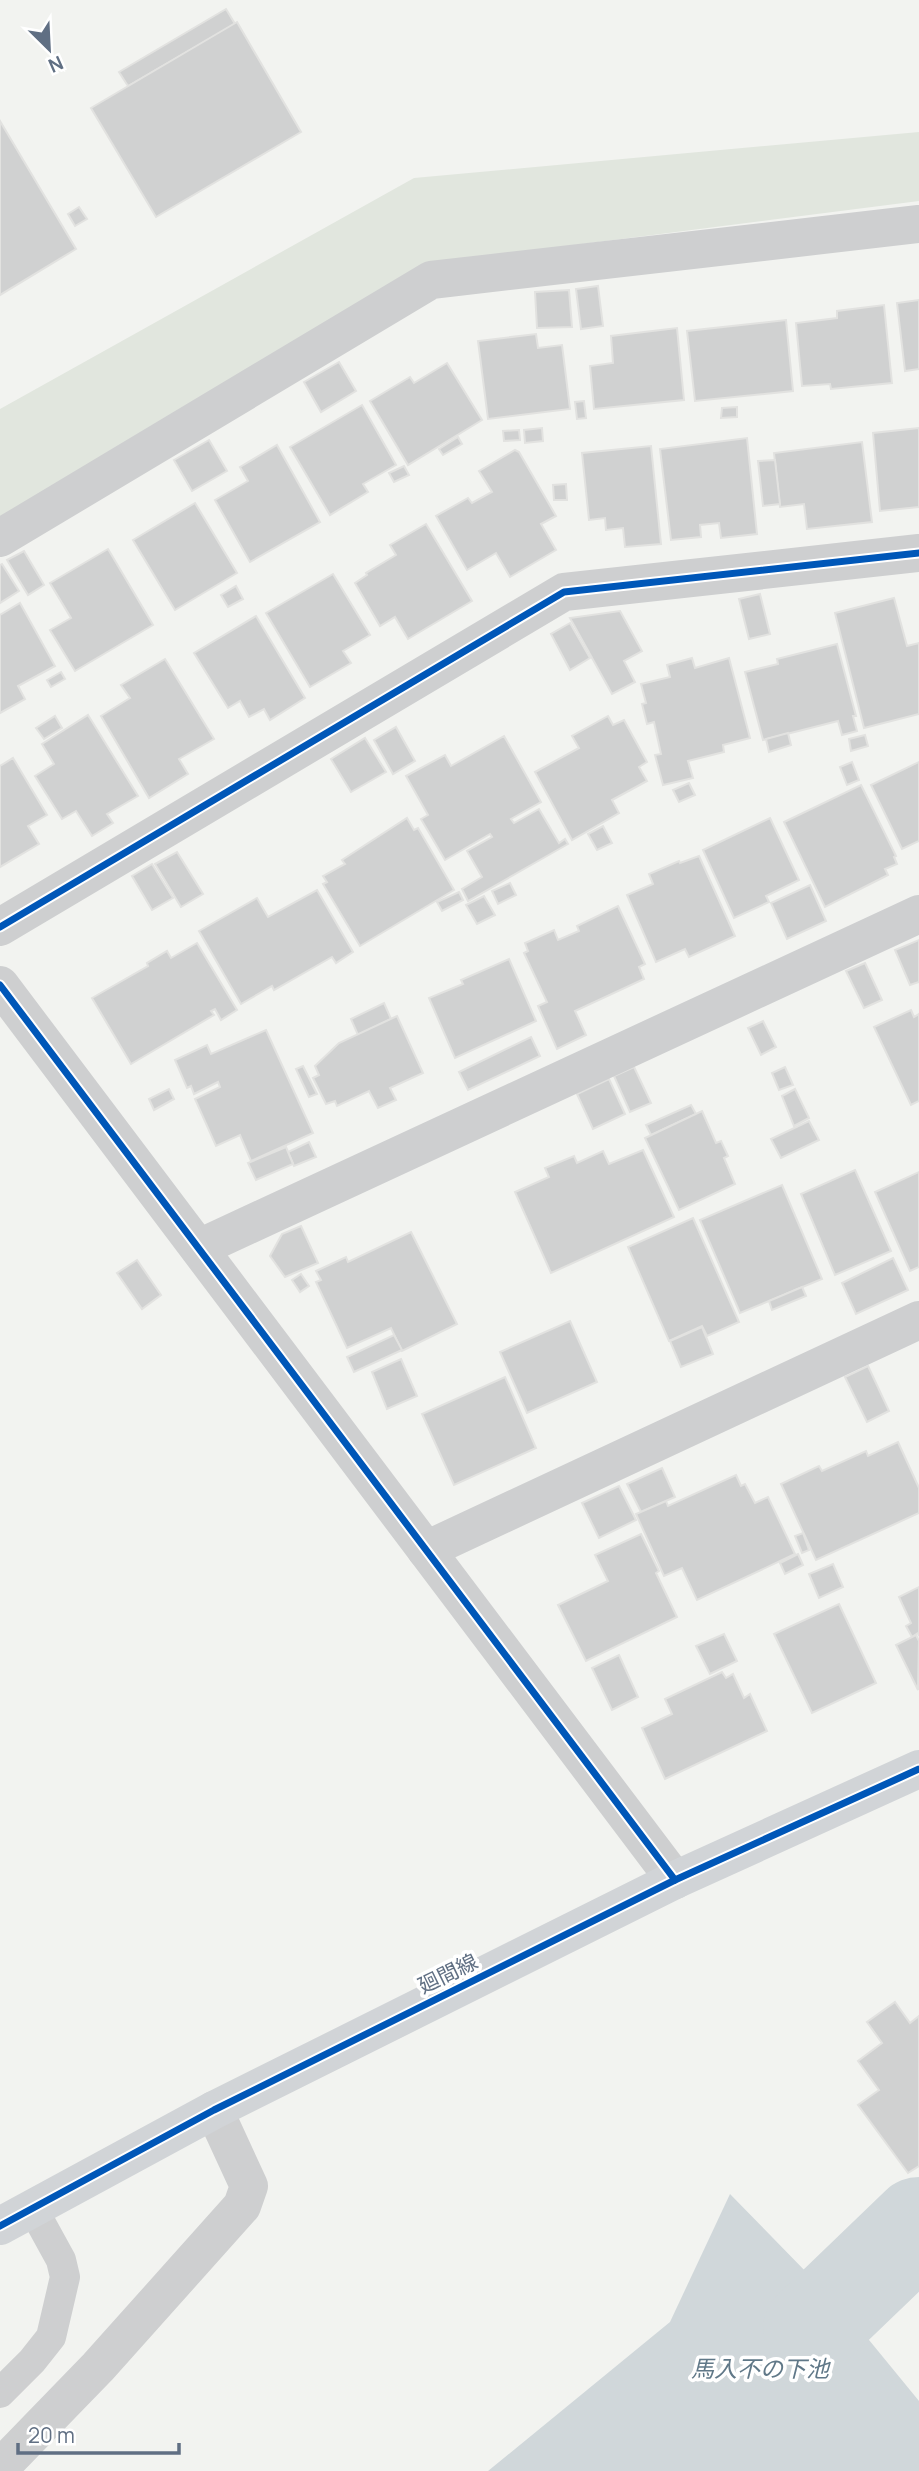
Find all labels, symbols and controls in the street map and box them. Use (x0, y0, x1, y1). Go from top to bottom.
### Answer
north arrow (14, 14, 84, 84)
text: N (44, 50, 67, 79)
street label: 廻間線 (413, 1947, 482, 1999)
water label: 馬入不の下池 (691, 2352, 831, 2384)
scale bar (18, 2412, 178, 2456)
text: 20 m (28, 2421, 75, 2449)

